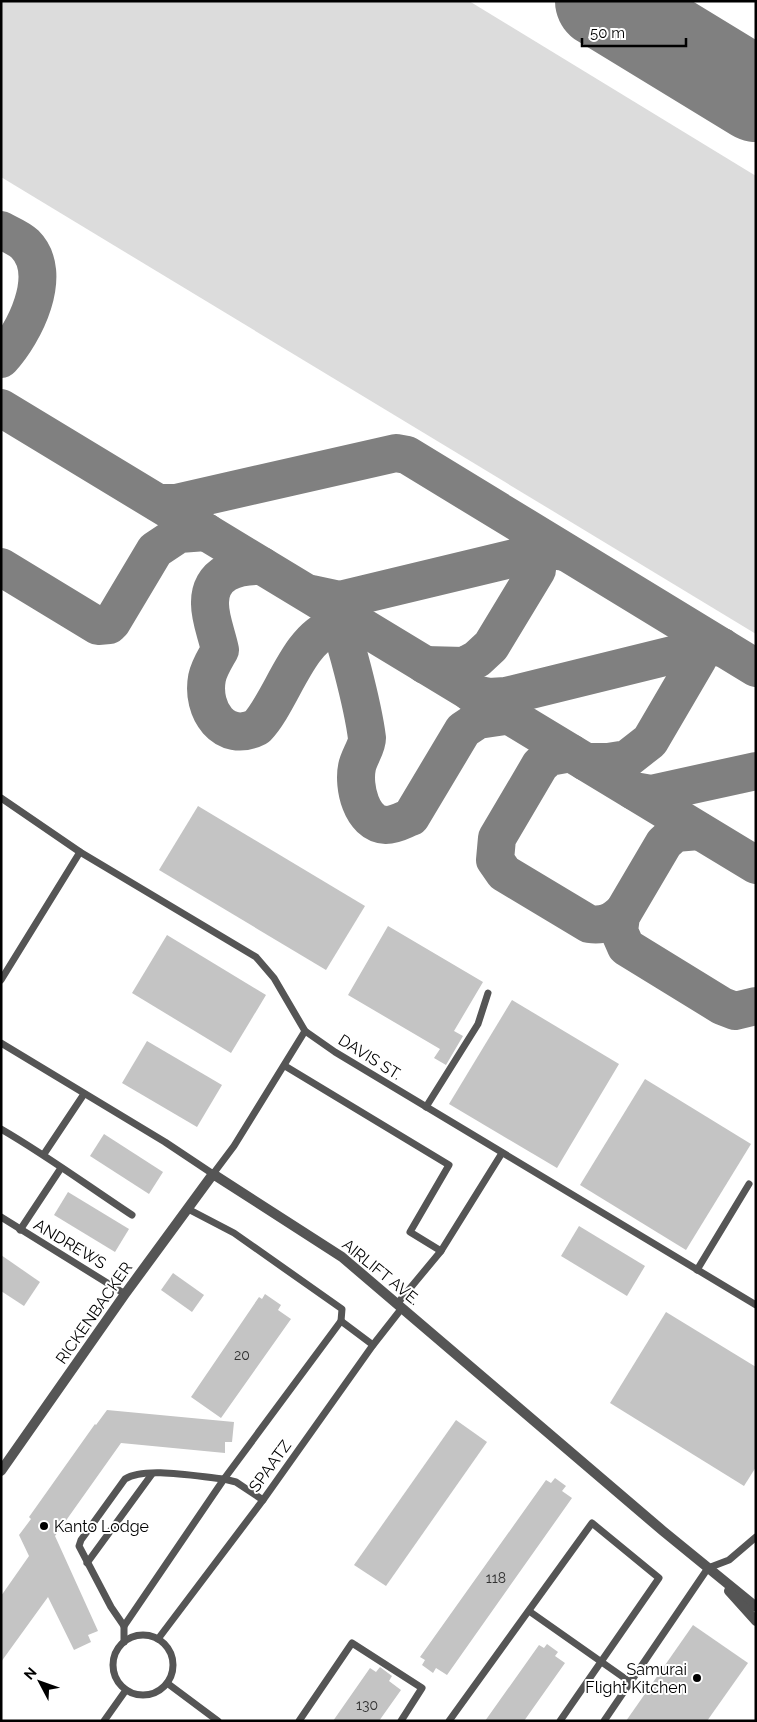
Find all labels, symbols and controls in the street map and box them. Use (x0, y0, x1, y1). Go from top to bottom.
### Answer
scale bar (582, 15, 686, 47)
text: 50 m (590, 24, 625, 42)
street label: DAVIS ST. (335, 1030, 405, 1084)
street label: ANDREWS (30, 1215, 110, 1273)
street label: AIRLIFT AVE. (338, 1235, 424, 1309)
street label: RICKENBACKER (52, 1258, 136, 1368)
house number: 20 (234, 1347, 250, 1363)
street label: SPAATZ (245, 1436, 295, 1496)
place label: Kanto Lodge (54, 1517, 149, 1536)
marker: Kanto Lodge (38, 1520, 50, 1532)
house number: 118 (486, 1570, 506, 1586)
north arrow (15, 1657, 65, 1707)
place label: Samurai Flight Kitchen (585, 1660, 687, 1697)
text: N (21, 1664, 40, 1683)
marker: Samurai Flight Kitchen (691, 1672, 703, 1684)
house number: 130 (356, 1697, 378, 1713)

